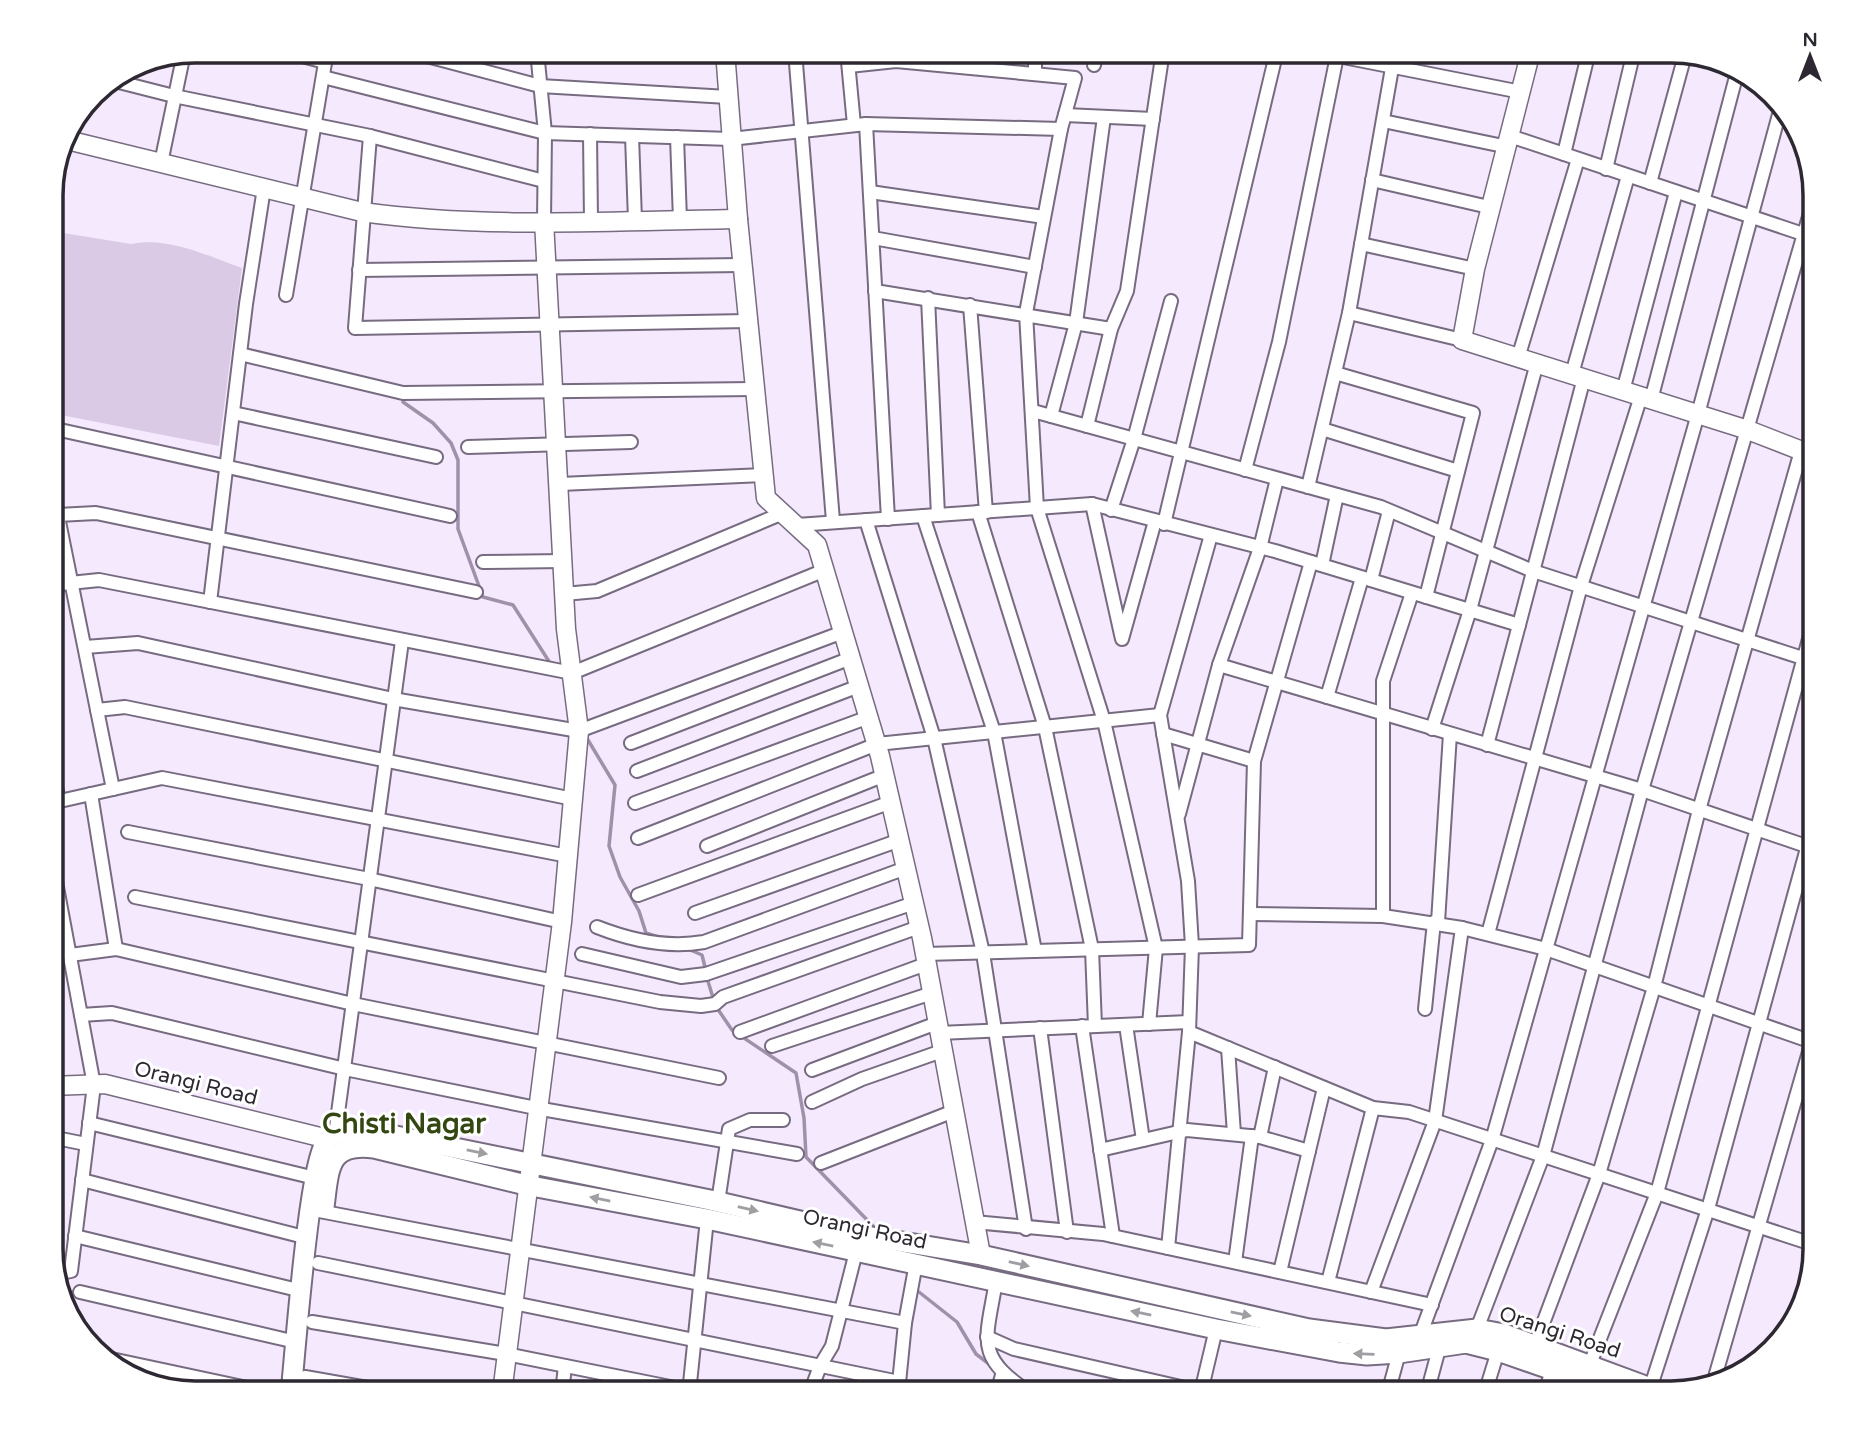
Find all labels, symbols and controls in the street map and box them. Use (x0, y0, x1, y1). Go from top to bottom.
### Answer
north arrow (1775, 21, 1845, 91)
text: N (1802, 29, 1818, 51)
street label: Orangi Road (132, 1056, 260, 1111)
district label: Chisti Nagar (322, 1107, 487, 1141)
one-way arrow (466, 1147, 488, 1158)
one-way arrow (589, 1193, 611, 1204)
one-way arrow (737, 1204, 759, 1215)
street label: Orangi Road (801, 1204, 929, 1255)
one-way arrow (812, 1239, 834, 1250)
one-way arrow (1008, 1259, 1030, 1270)
street label: Orangi Road (1496, 1301, 1624, 1364)
one-way arrow (1130, 1307, 1152, 1318)
one-way arrow (1230, 1309, 1252, 1320)
one-way arrow (1353, 1348, 1375, 1359)

